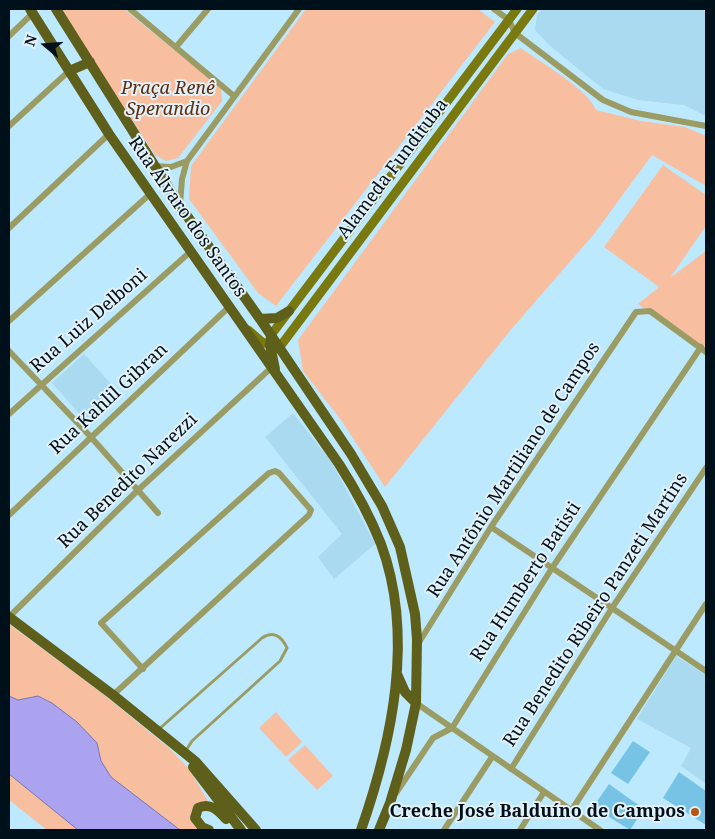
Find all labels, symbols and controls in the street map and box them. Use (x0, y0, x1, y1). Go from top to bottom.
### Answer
north arrow (20, 20, 70, 70)
text: N (20, 32, 41, 48)
park label: Praça Renê Sperandio (121, 78, 215, 120)
street label: Alameda Fundituba (333, 94, 453, 244)
street label: Rua Álvaro dos Santos (123, 133, 251, 301)
street label: Rua Luiz Delboni (26, 264, 152, 378)
street label: Rua Antônio Martiliano de Campos (423, 338, 605, 602)
street label: Rua Kahlil Gibran (46, 339, 172, 459)
street label: Rua Benedito Narezzi (54, 409, 202, 553)
street label: Rua Benedito Ribeiro Panzeti Martins (499, 469, 693, 751)
street label: Rua Humberto Batisti (466, 498, 586, 666)
place label: Creche José Balduíno de Campos (389, 801, 685, 823)
marker: Creche José Balduíno de Campos (689, 806, 701, 818)

